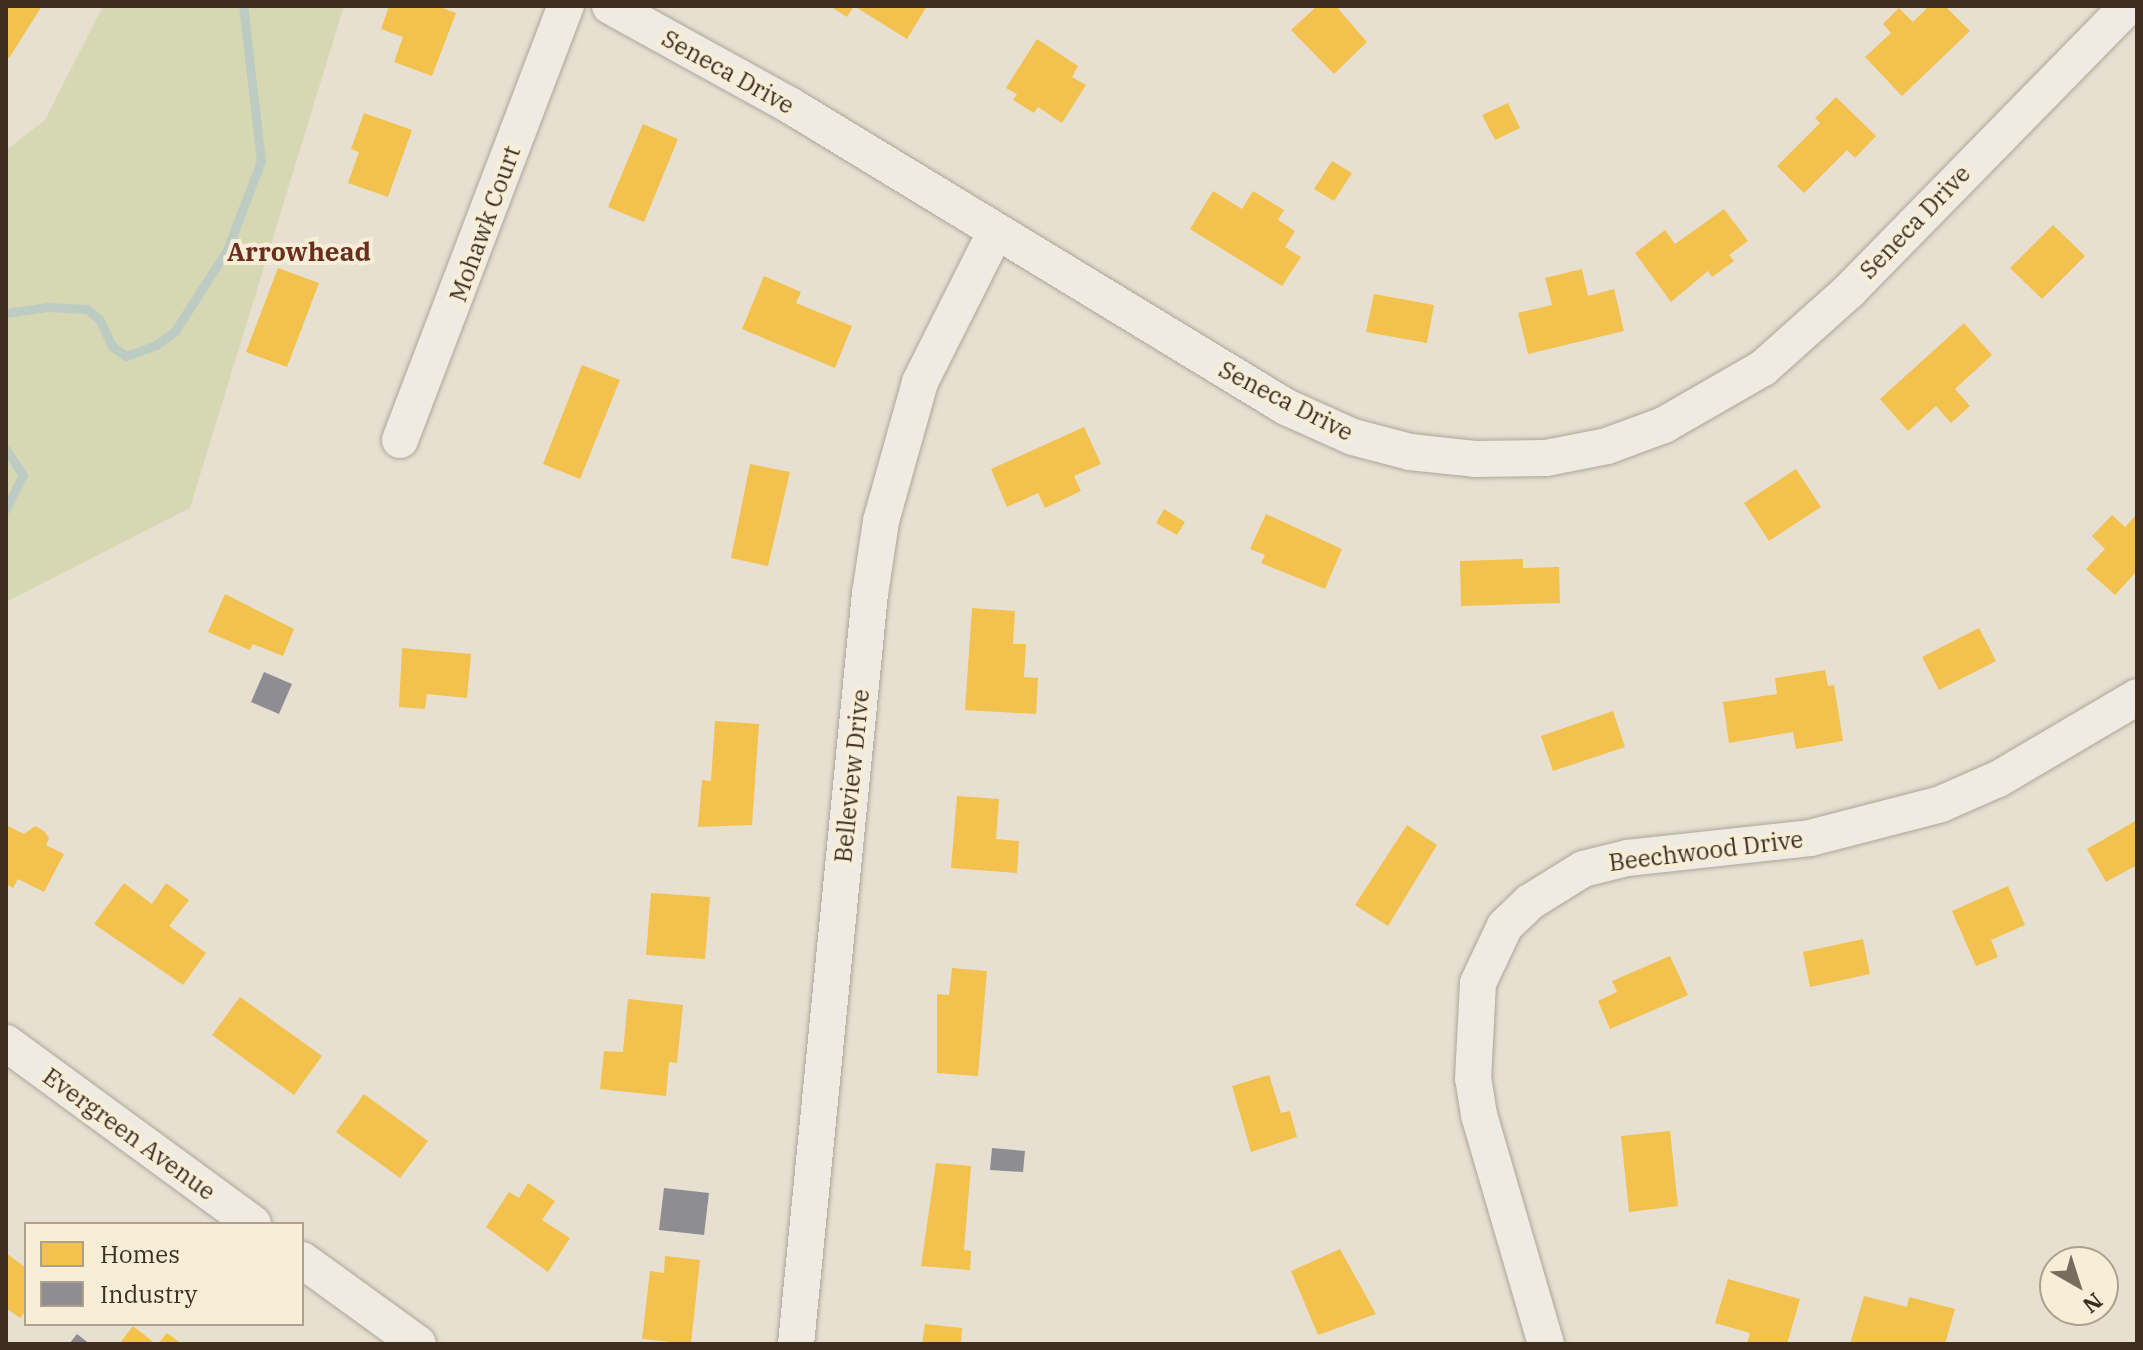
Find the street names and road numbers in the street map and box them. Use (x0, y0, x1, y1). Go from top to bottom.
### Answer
street label: Seneca Drive (657, 24, 799, 120)
street label: Mohawk Court (443, 142, 527, 306)
street label: Seneca Drive (1854, 159, 1976, 285)
street label: Seneca Drive (1214, 355, 1358, 447)
street label: Belleview Drive (829, 688, 875, 864)
street label: Beechwood Drive (1607, 825, 1805, 877)
street label: Evergreen Avenue (37, 1062, 221, 1206)

